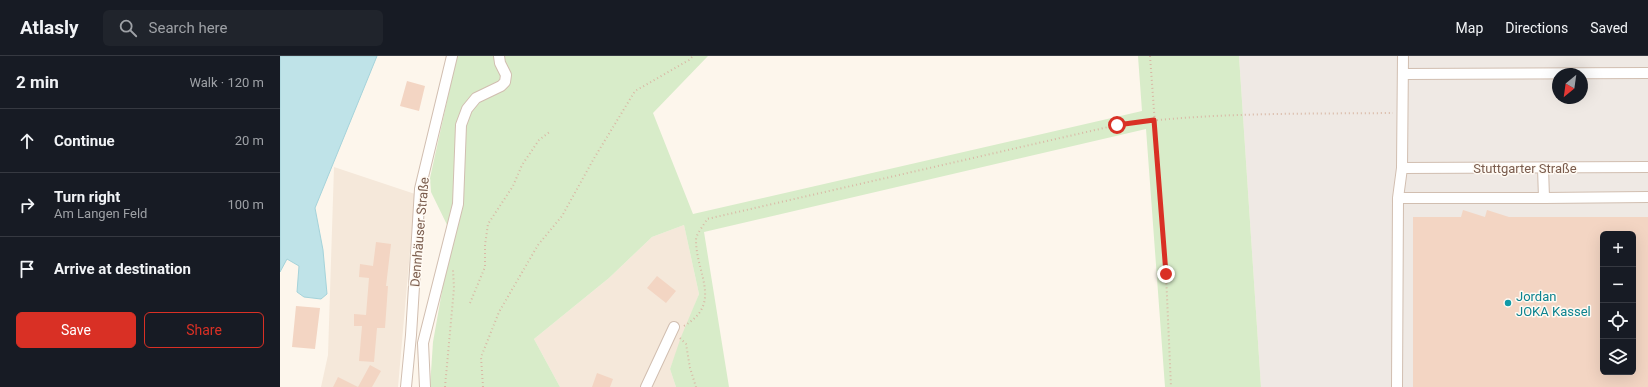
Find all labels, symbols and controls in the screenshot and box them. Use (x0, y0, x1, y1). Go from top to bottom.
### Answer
search box (103, 10, 383, 46)
text: Atlasly (20, 16, 79, 39)
icon: search (117, 17, 139, 39)
text: Search here (149, 19, 228, 37)
text: Map (1456, 20, 1483, 36)
text: Directions (1505, 20, 1568, 36)
text: Saved (1590, 20, 1628, 36)
north arrow (1552, 68, 1588, 104)
text: 2 min (16, 72, 59, 92)
text: Walk · 120 m (189, 75, 264, 90)
route start (1108, 116, 1126, 134)
icon: ahead (16, 130, 38, 152)
text: Continue (54, 132, 115, 150)
text: 20 m (235, 133, 264, 148)
street label: Stuttgarter Straße (1473, 161, 1577, 176)
street label: Dennhäuser Straße (407, 176, 432, 288)
text: Turn right (54, 188, 120, 206)
icon: right (16, 194, 38, 216)
text: 100 m (227, 197, 264, 212)
text: Am Langen Feld (54, 206, 147, 221)
map controls (1600, 231, 1636, 375)
button: + (1600, 231, 1636, 267)
icon: arrive (16, 258, 38, 280)
text: Arrive at destination (54, 260, 191, 278)
route end (1157, 265, 1175, 283)
button: − (1600, 267, 1636, 303)
place label: Jordan JOKA Kassel (1516, 289, 1591, 319)
marker: Jordan JOKA Kassel (1503, 298, 1513, 308)
button: locate (1600, 303, 1636, 339)
button: Save (16, 312, 136, 348)
button: Share (144, 312, 264, 348)
button: layers (1600, 339, 1636, 375)

